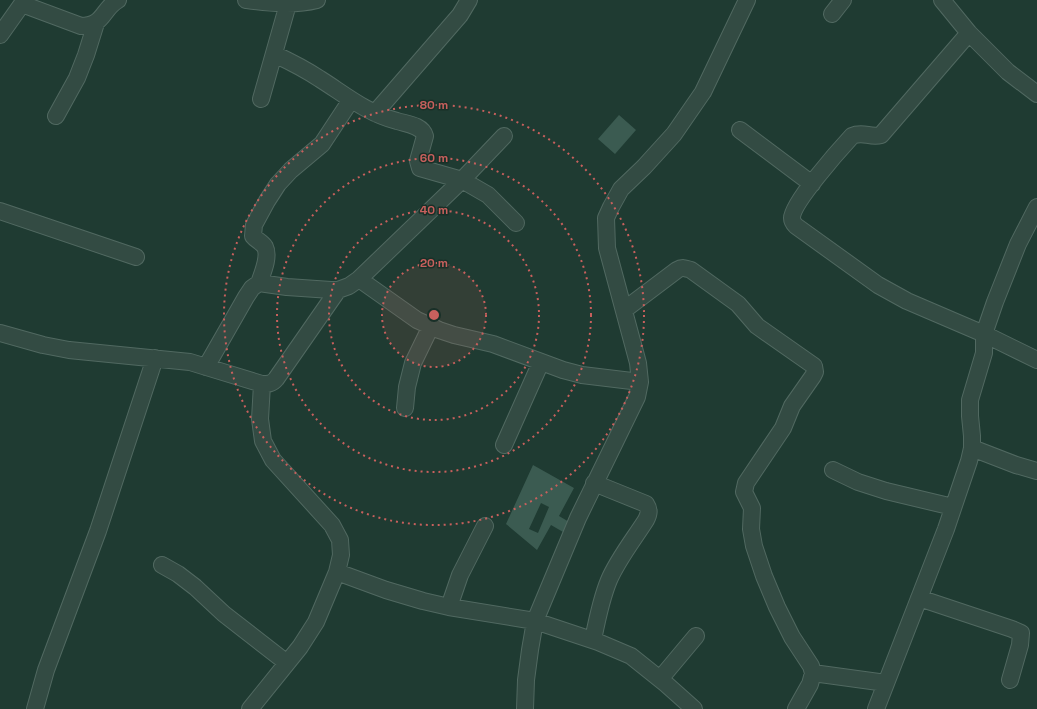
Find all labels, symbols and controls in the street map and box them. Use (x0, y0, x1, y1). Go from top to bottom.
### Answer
text: 80 m (420, 97, 448, 113)
text: 60 m (420, 150, 448, 166)
text: 40 m (420, 202, 448, 218)
text: 20 m (420, 255, 448, 271)
centre of rings (427, 308, 441, 322)

